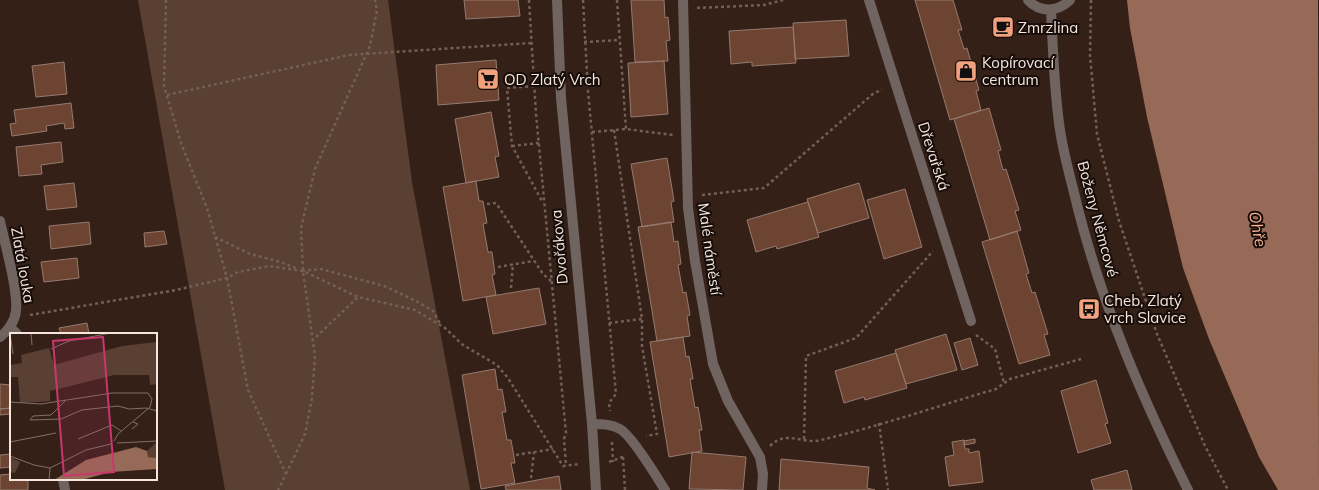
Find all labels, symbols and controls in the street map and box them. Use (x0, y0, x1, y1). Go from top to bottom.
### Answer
cafe icon: Zmrzlina (990, 14, 1016, 40)
place label: Zmrzlina (1018, 18, 1078, 37)
place label: Kopírovací centrum (982, 53, 1056, 89)
shop icon: Kopírovací centrum (953, 58, 979, 84)
supermarket icon: OD Zlatý Vrch (475, 66, 501, 92)
place label: OD Zlatý Vrch (504, 70, 601, 89)
street label: Dřevařská (914, 119, 954, 193)
street label: Boženy Němcové (1073, 159, 1123, 279)
street label: Malé náměstí (694, 202, 726, 298)
street label: Dvořákova (546, 209, 572, 285)
water label: Ohře (1245, 209, 1271, 249)
street label: Zlatá louka (7, 225, 39, 305)
place label: Cheb, Zlatý vrch Slavice (1104, 291, 1186, 327)
bus stop icon: Cheb, Zlatý vrch Slavice (1076, 296, 1102, 322)
inset map (10, 333, 157, 480)

